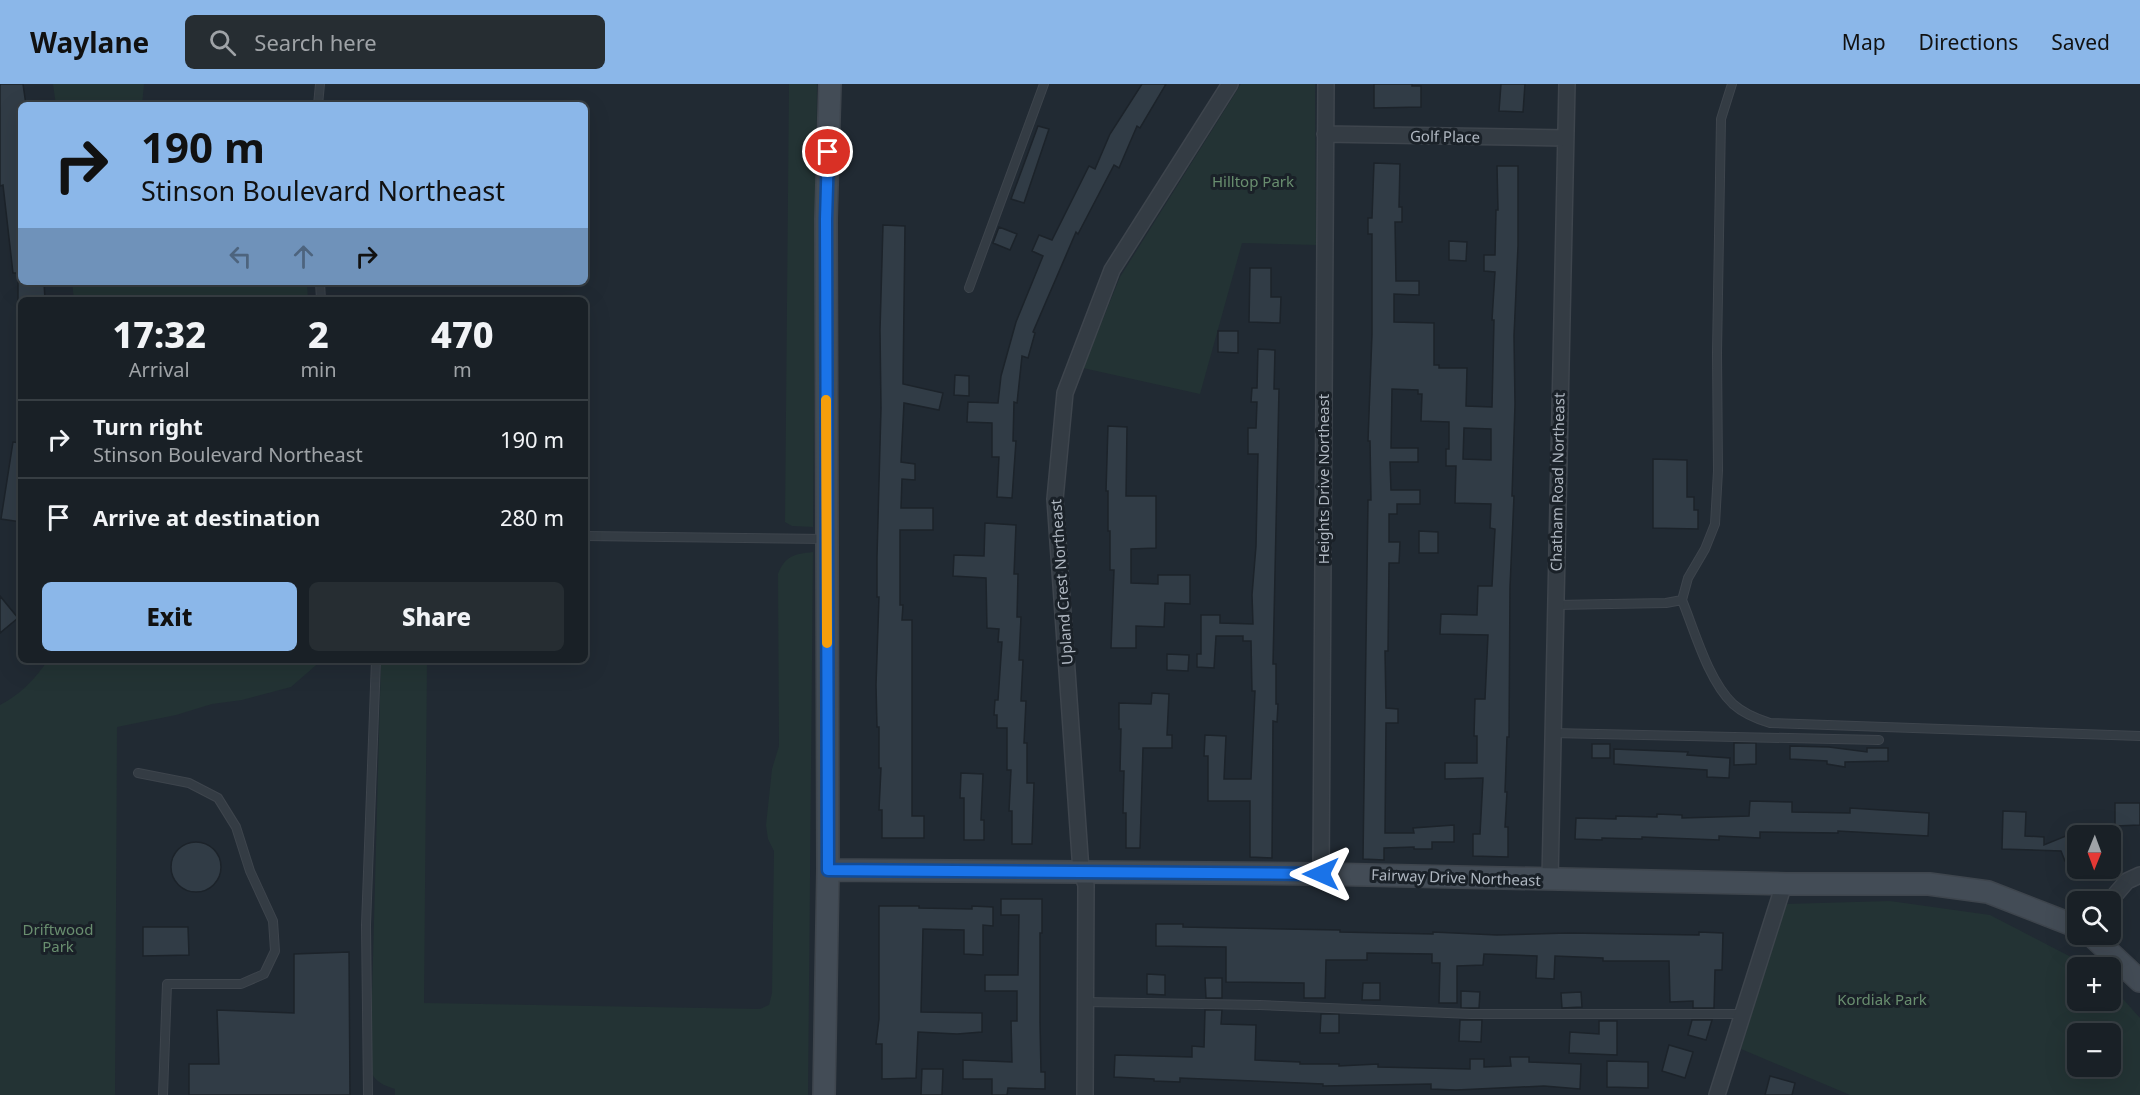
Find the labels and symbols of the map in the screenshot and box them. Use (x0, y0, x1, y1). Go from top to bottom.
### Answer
street label: Golf Place (1410, 125, 1480, 147)
pin (802, 126, 853, 177)
park label: Hilltop Park (1212, 171, 1294, 191)
street label: Chatham Road Northeast (1545, 392, 1569, 572)
street label: Heights Drive Northeast (1313, 393, 1333, 564)
street label: Upland Crest Northeast (1045, 498, 1077, 666)
north arrow (2067, 825, 2121, 879)
position arrow (1289, 842, 1353, 906)
street label: Fairway Drive Northeast (1371, 864, 1542, 890)
park label: Driftwood Park (23, 919, 93, 956)
park label: Kordiak Park (1837, 989, 1927, 1009)

